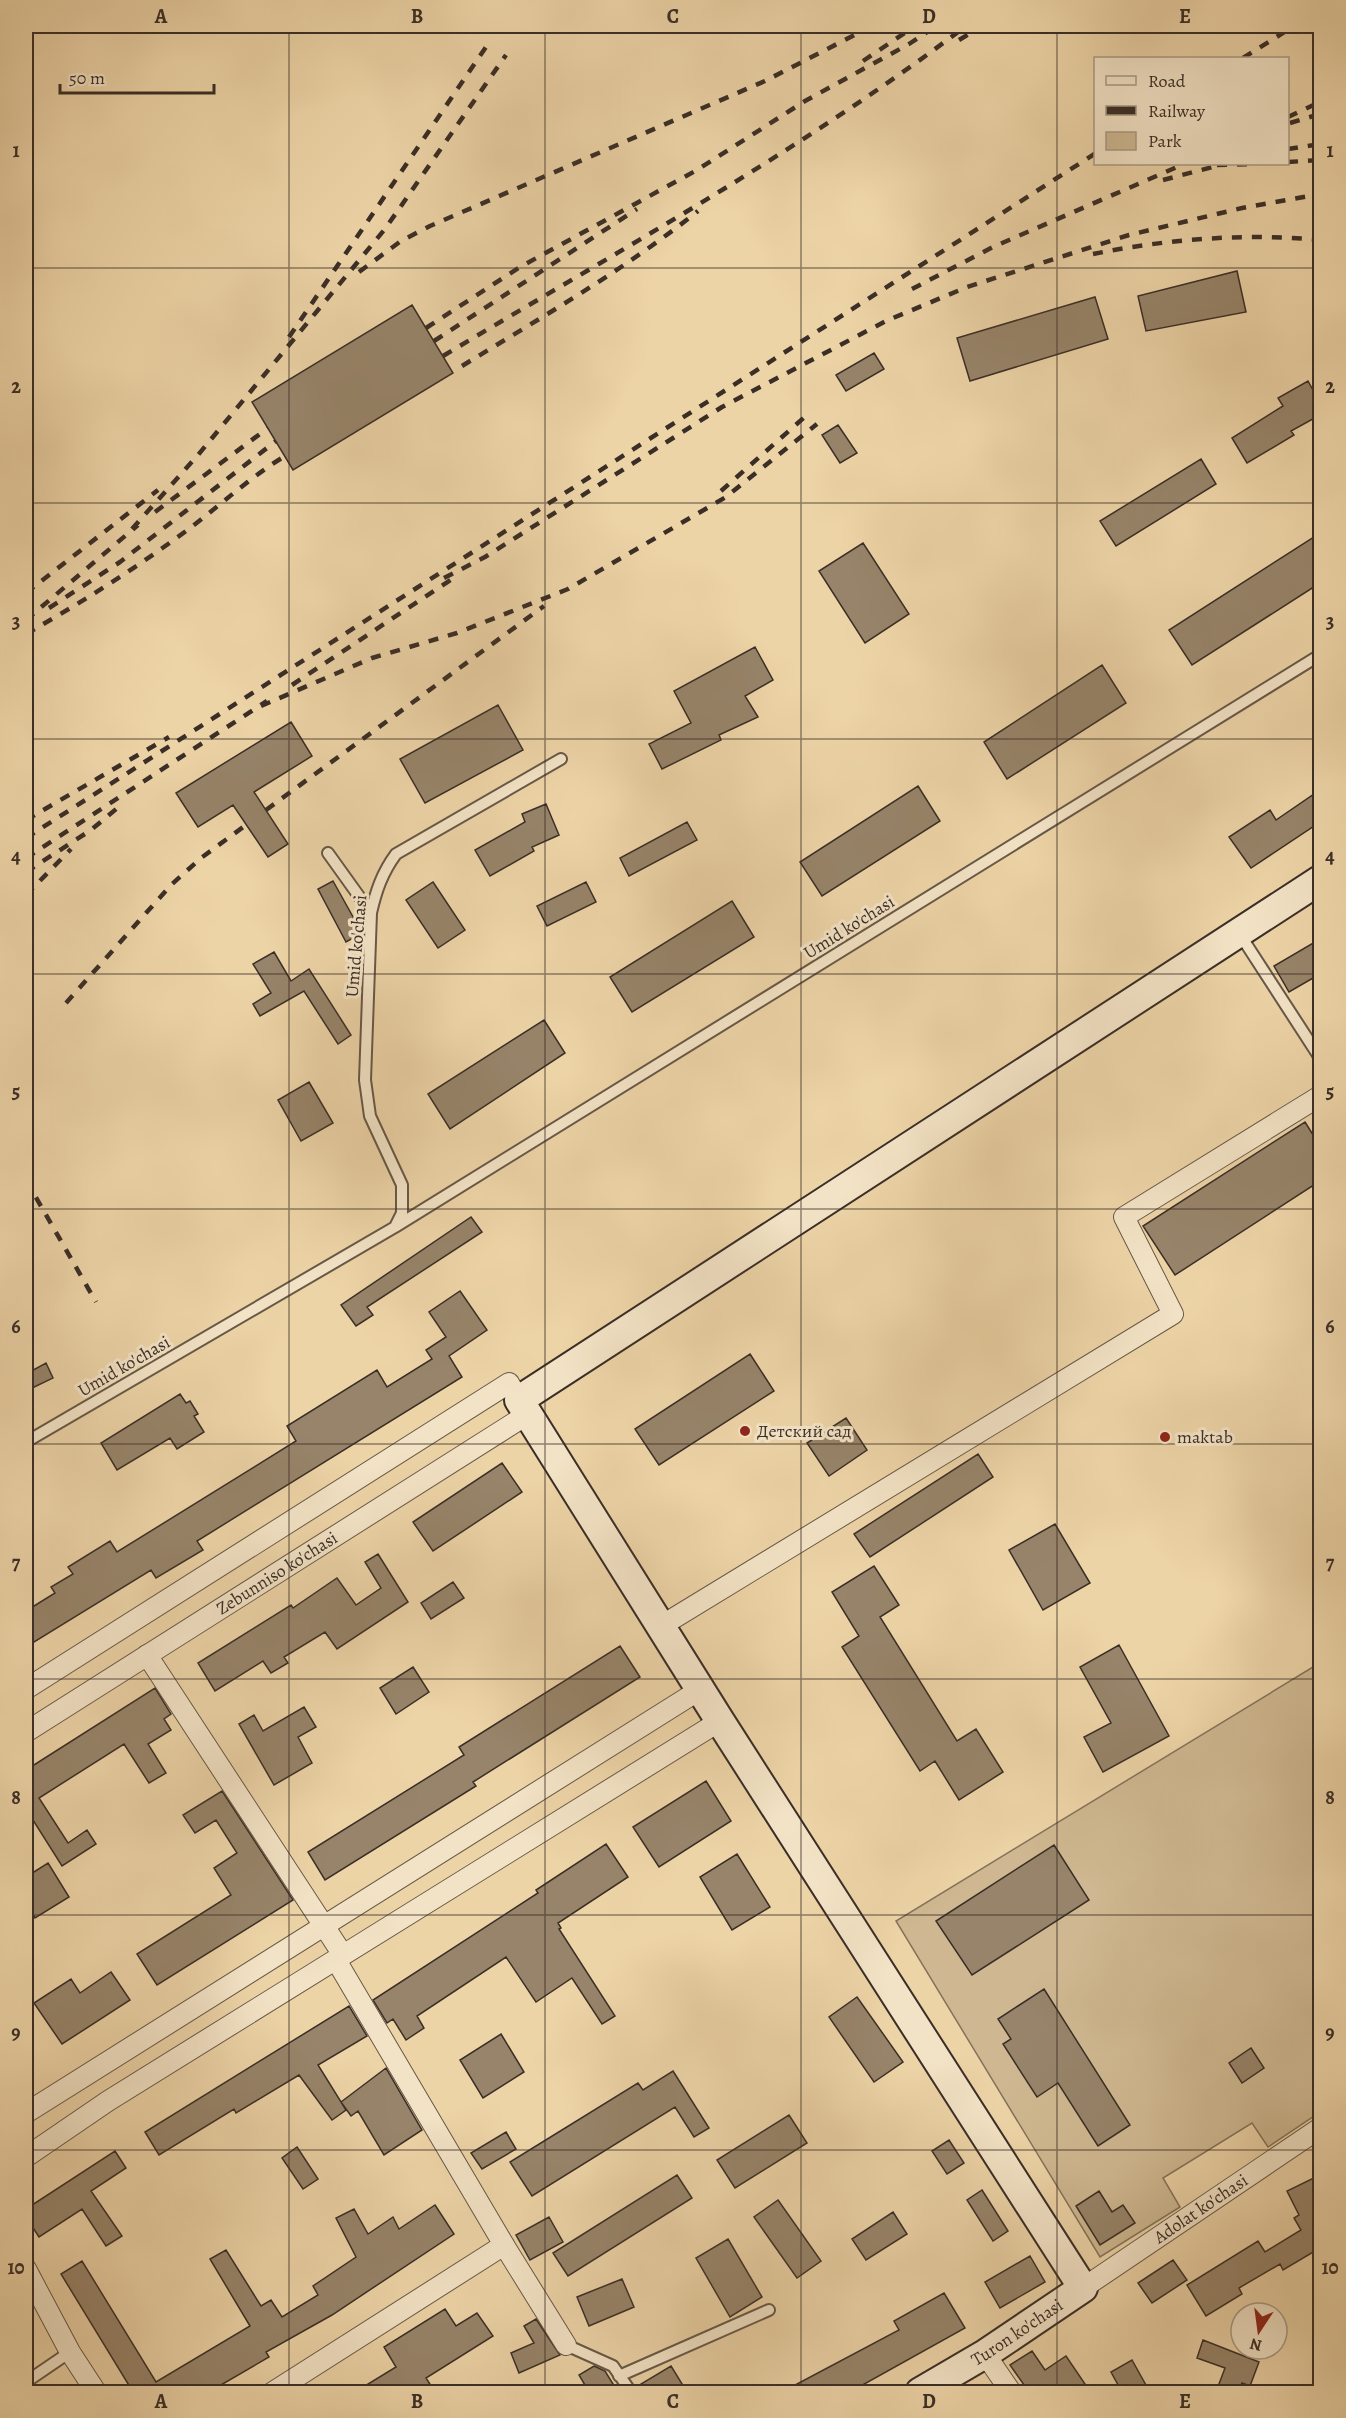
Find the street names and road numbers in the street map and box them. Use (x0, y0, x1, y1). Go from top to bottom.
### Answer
street label: Umid ko'chasi (799, 890, 899, 964)
street label: Umid ko'chasi (340, 894, 372, 998)
street label: Umid ko'chasi (74, 1330, 174, 1402)
street label: Zebunniso ko'chasi (212, 1526, 342, 1620)
street label: Adolat ko'chasi (1148, 2168, 1253, 2250)
street label: Turon ko'chasi (967, 2293, 1068, 2372)

